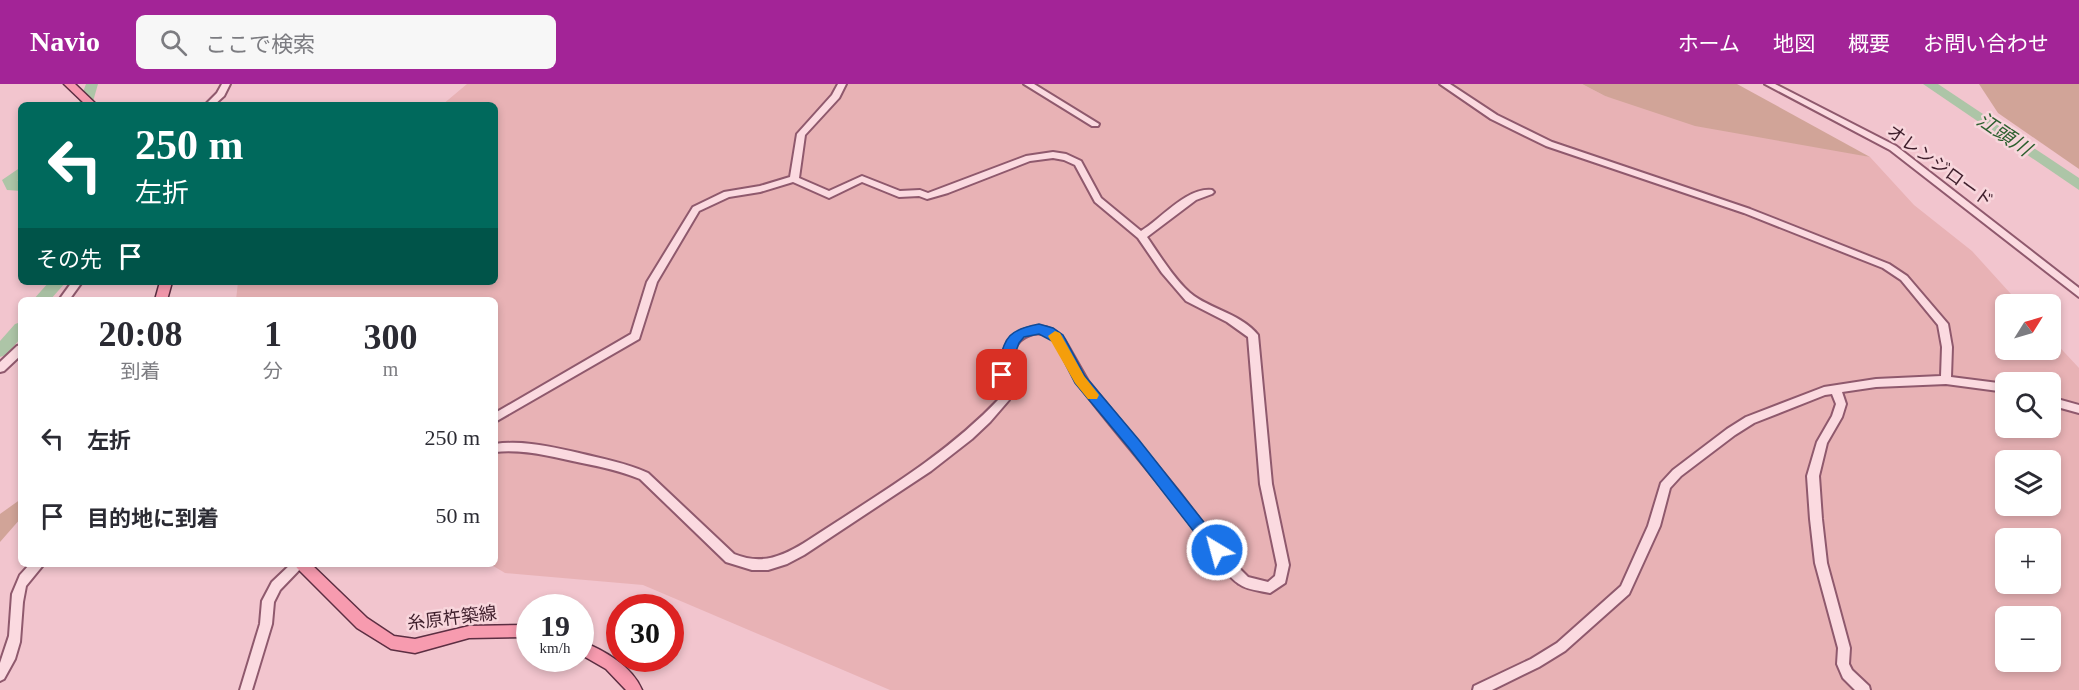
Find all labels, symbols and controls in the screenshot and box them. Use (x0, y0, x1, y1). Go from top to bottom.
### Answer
search box (136, 15, 556, 69)
text: Navio (30, 26, 100, 57)
icon: search (157, 26, 190, 59)
text: ここで検索 (205, 32, 315, 57)
text: ホーム (1678, 32, 1740, 56)
text: 地図 (1773, 32, 1815, 56)
text: 概要 (1848, 32, 1890, 56)
text: お問い合わせ (1923, 32, 2049, 56)
water label: 江頭川 (1973, 108, 2037, 161)
street label: オレンジロード (1883, 121, 1997, 211)
text: 250 m (135, 122, 244, 168)
icon: left (36, 126, 114, 204)
text: 左折 (135, 178, 189, 208)
icon: arrive (114, 240, 147, 273)
text: その先 (36, 247, 102, 272)
north arrow (1995, 294, 2061, 360)
map controls (1995, 294, 2061, 672)
text: 20:08 (99, 314, 183, 354)
text: 1 (264, 314, 282, 354)
text: 300 (364, 317, 418, 357)
pin (976, 349, 1027, 400)
text: m (383, 358, 398, 380)
icon: arrive (985, 358, 1018, 391)
text: 到着 (121, 360, 161, 382)
text: 分 (263, 360, 283, 382)
button: search (1995, 372, 2061, 438)
icon: left (36, 422, 69, 455)
text: 250 m (424, 425, 480, 450)
text: 左折 (87, 428, 131, 453)
button: layers (1995, 450, 2061, 516)
icon: arrive (36, 500, 69, 533)
text: 50 m (435, 503, 480, 528)
text: 目的地に到着 (87, 506, 219, 531)
position arrow (1185, 518, 1249, 582)
button: + (1995, 528, 2061, 594)
speed limit sign: 30 (606, 594, 684, 672)
street label: 糸原杵築線 (406, 603, 498, 633)
button: − (1995, 606, 2061, 672)
text: 19 (540, 609, 570, 642)
text: km/h (540, 640, 570, 656)

